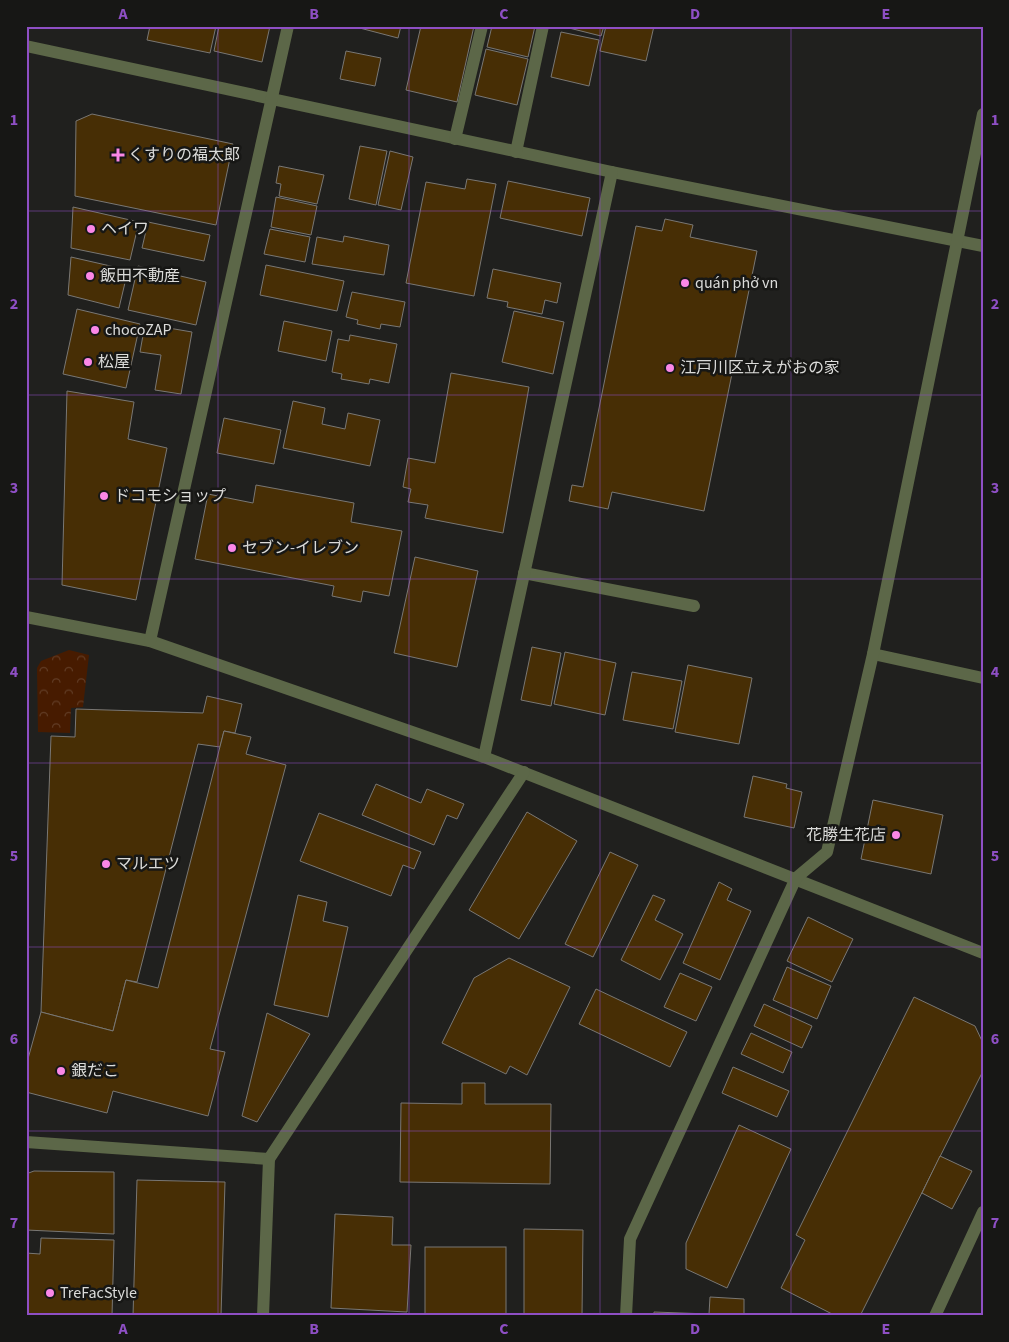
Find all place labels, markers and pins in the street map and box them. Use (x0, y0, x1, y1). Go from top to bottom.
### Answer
place label: くすりの福太郎 (128, 144, 240, 166)
marker: くすりの福太郎 (112, 149, 124, 161)
place label: ヘイワ (101, 218, 149, 240)
marker: ヘイワ (85, 223, 97, 235)
place label: 飯田不動産 (100, 265, 180, 287)
marker: 飯田不動産 (84, 270, 96, 282)
place label: quán phở vn (695, 272, 778, 294)
marker: quán phở vn (679, 277, 691, 289)
place label: chocoZAP (105, 319, 172, 341)
marker: chocoZAP (89, 324, 101, 336)
place label: 松屋 (98, 351, 130, 373)
marker: 松屋 (82, 356, 94, 368)
place label: 江戸川区立えがおの家 (680, 357, 840, 379)
marker: 江戸川区立えがおの家 (664, 362, 676, 374)
place label: ドコモショップ (114, 485, 226, 507)
marker: ドコモショップ (98, 490, 110, 502)
place label: セブン-イレブン (242, 537, 359, 559)
marker: セブン-イレブン (226, 542, 238, 554)
place label: 花勝生花店 (806, 824, 886, 846)
marker: 花勝生花店 (890, 829, 902, 841)
place label: マルエツ (116, 853, 180, 875)
marker: マルエツ (100, 858, 112, 870)
place label: 銀だこ (71, 1060, 119, 1082)
marker: 銀だこ (55, 1065, 67, 1077)
place label: TreFacStyle (60, 1282, 137, 1304)
marker: TreFacStyle (44, 1287, 56, 1299)

